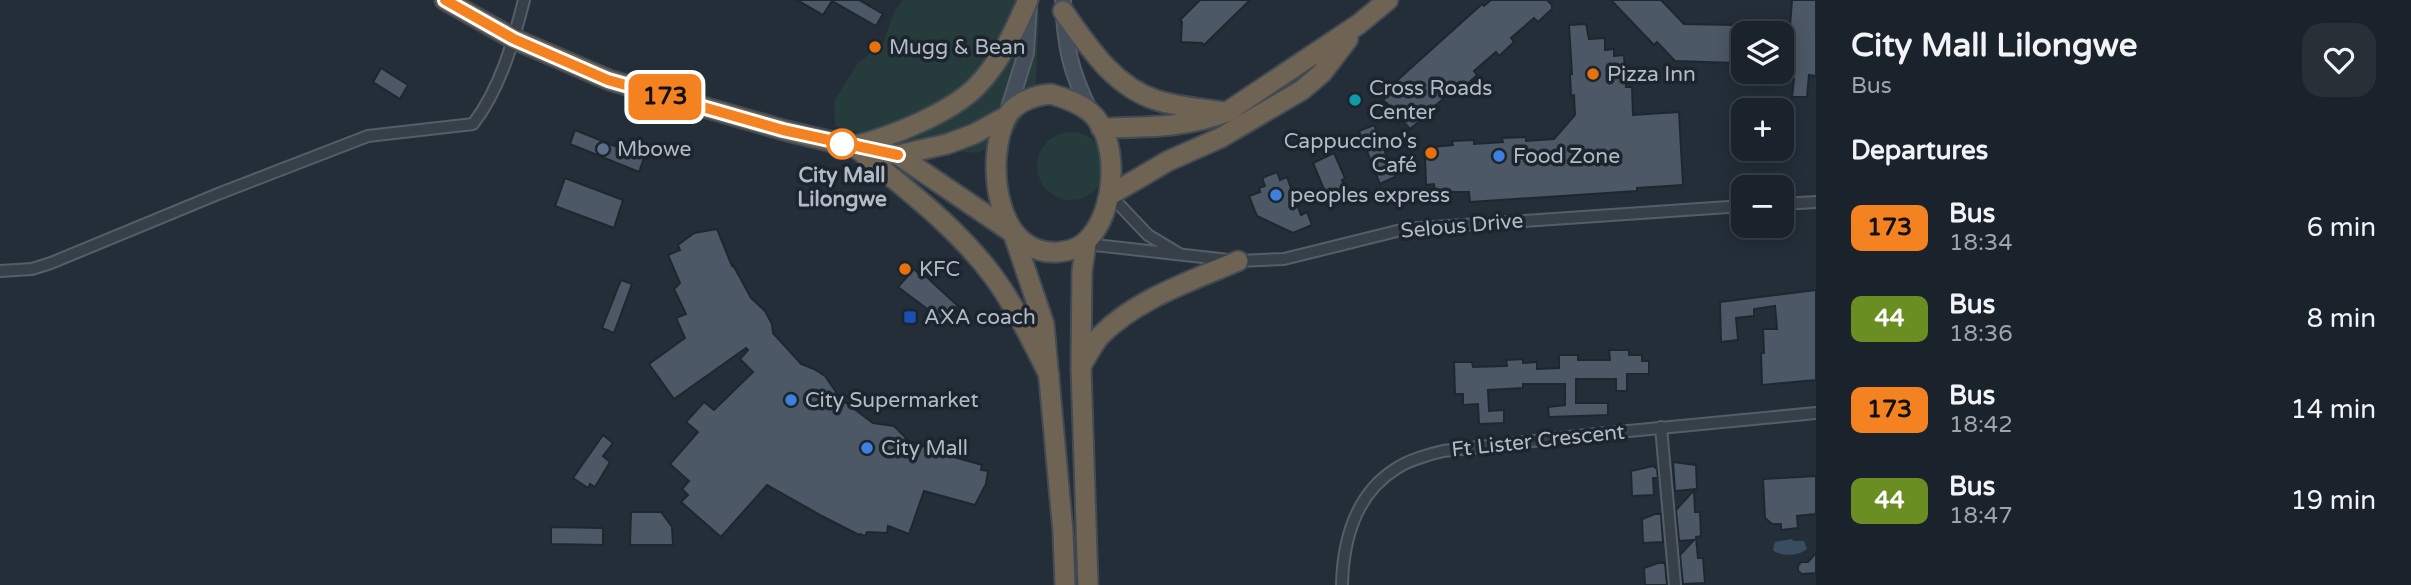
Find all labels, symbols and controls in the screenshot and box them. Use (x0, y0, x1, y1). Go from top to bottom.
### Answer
map controls (1731, 21, 1794, 238)
button: layers (1731, 21, 1794, 84)
button: heart (2302, 23, 2376, 97)
text: City Mall Lilongwe (1851, 26, 2137, 65)
place label: Mugg & Bean (889, 35, 1026, 60)
marker: Mugg & Bean (867, 39, 883, 55)
place label: Pizza Inn (1607, 62, 1696, 87)
marker: Pizza Inn (1585, 66, 1601, 82)
text: Bus (1851, 72, 1892, 100)
line badge: 173 (625, 74, 705, 120)
place label: Cross Roads Center (1369, 76, 1492, 125)
text: 173 (642, 82, 688, 111)
marker: Cross Roads Center (1347, 92, 1363, 108)
button: + (1731, 98, 1794, 161)
marker: City Mall Lilongwe (827, 129, 857, 159)
place label: Cappuccino's Café (1284, 129, 1417, 178)
text: Departures (1851, 135, 1988, 166)
place label: Mbowe (617, 137, 691, 162)
marker: Mbowe (595, 141, 611, 157)
place label: Food Zone (1513, 144, 1620, 169)
marker: Cappuccino's Café (1423, 145, 1439, 161)
marker: Food Zone (1491, 148, 1507, 164)
place label: City Mall Lilongwe (797, 163, 887, 212)
button: − (1731, 175, 1794, 238)
place label: peoples express (1290, 183, 1450, 208)
marker: peoples express (1268, 187, 1284, 203)
text: Bus (1949, 198, 1995, 229)
street label: Selous Drive (1400, 208, 1524, 244)
text: 6 min (2307, 212, 2376, 243)
text: 173 (1867, 213, 1912, 242)
text: 18:34 (1949, 229, 2013, 257)
place label: KFC (919, 257, 960, 282)
marker: KFC (897, 261, 913, 277)
text: Bus (1949, 289, 1995, 320)
text: 8 min (2307, 303, 2376, 334)
text: 44 (1874, 304, 1905, 333)
place label: AXA coach (924, 305, 1036, 330)
marker: AXA coach (902, 309, 918, 325)
text: 18:36 (1949, 320, 2013, 348)
text: Bus (1949, 380, 1995, 411)
place label: City Supermarket (805, 388, 978, 413)
marker: City Supermarket (783, 392, 799, 408)
text: 14 min (2290, 394, 2376, 425)
text: 173 (1867, 395, 1912, 424)
text: 18:42 (1949, 411, 2013, 439)
street label: Ft Lister Crescent (1450, 419, 1626, 463)
place label: City Mall (881, 436, 968, 461)
marker: City Mall (859, 440, 875, 456)
text: Bus (1949, 471, 1995, 502)
text: 19 min (2290, 485, 2376, 516)
text: 44 (1874, 486, 1905, 515)
text: 18:47 (1949, 502, 2013, 530)

